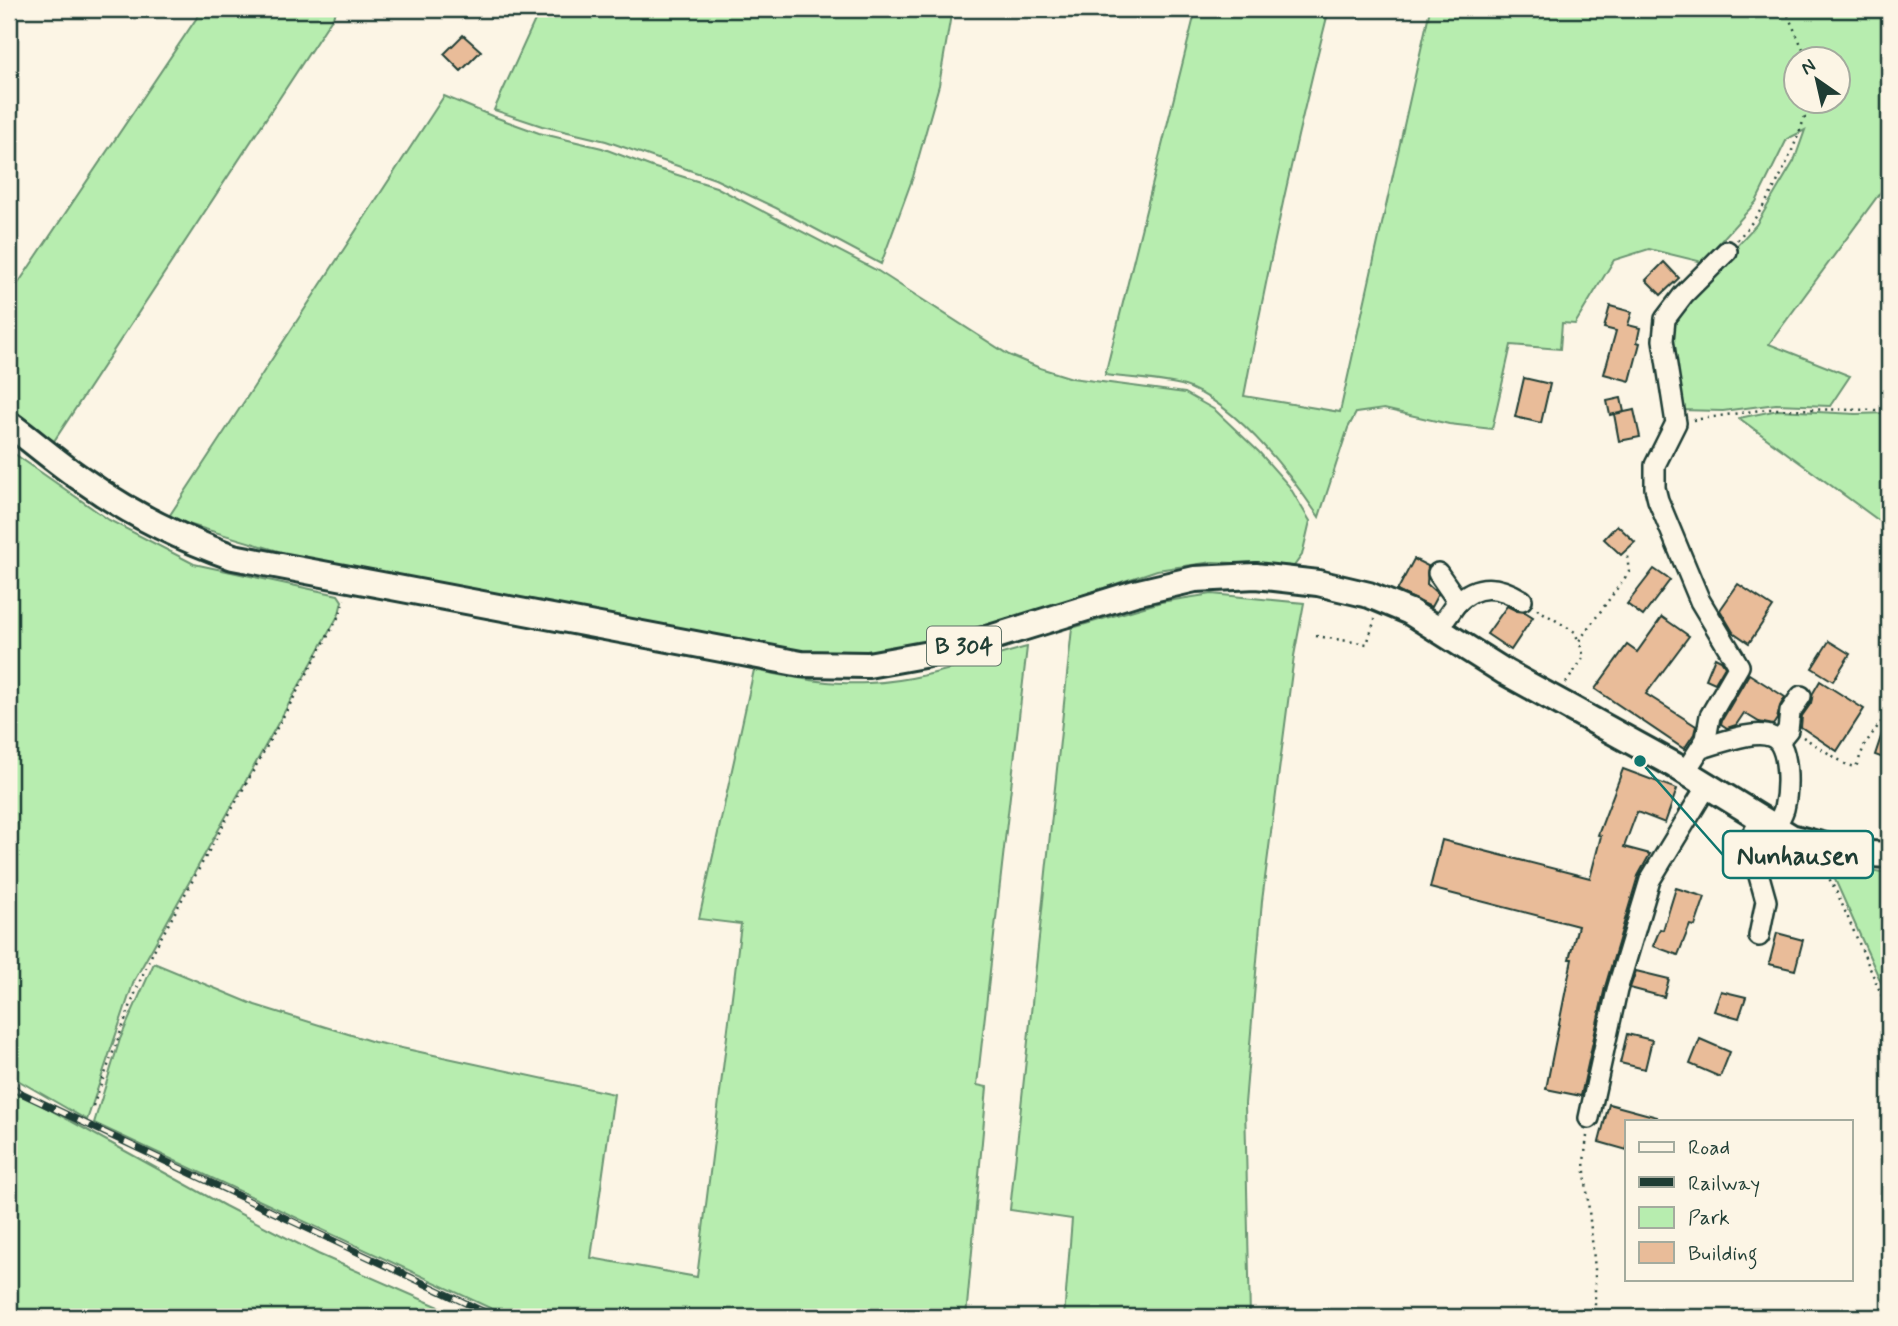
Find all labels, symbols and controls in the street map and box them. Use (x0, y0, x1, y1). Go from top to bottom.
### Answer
north arrow (1783, 46, 1853, 116)
text: N (1796, 53, 1821, 81)
road number: B 304 (927, 626, 1001, 666)
callout: Nunhausen (1723, 831, 1873, 878)
text: Nunhausen (1737, 840, 1859, 874)
legend (1625, 1120, 1853, 1280)
text: Road (1688, 1134, 1730, 1162)
text: Railway (1688, 1170, 1760, 1198)
text: Park (1688, 1204, 1730, 1232)
text: Building (1688, 1240, 1758, 1270)

